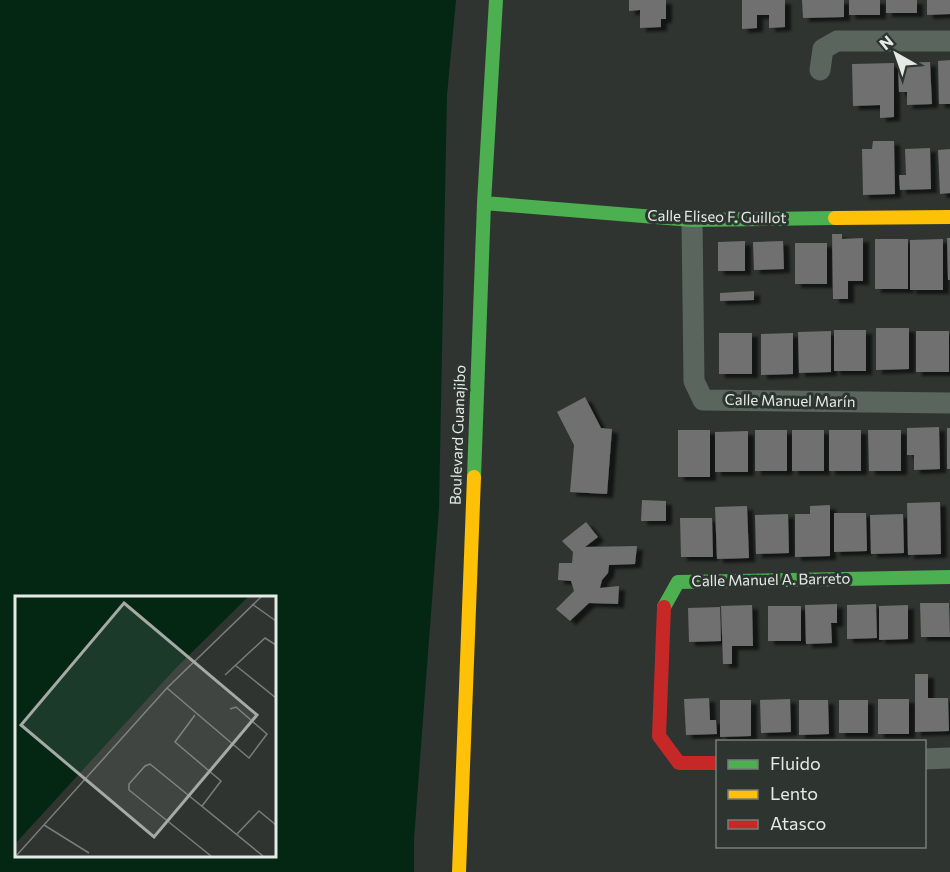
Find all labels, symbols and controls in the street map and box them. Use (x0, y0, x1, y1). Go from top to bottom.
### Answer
north arrow (866, 24, 926, 84)
text: N (875, 31, 897, 53)
street label: Calle Eliseo F. Guillot (647, 206, 787, 226)
street label: Boulevard Guanajibo (446, 364, 468, 505)
street label: Calle Manuel Marín (725, 390, 855, 410)
street label: Calle Manuel A. Barreto (691, 569, 851, 589)
inset map (15, 596, 276, 857)
legend (716, 740, 926, 848)
text: Fluido (770, 752, 821, 774)
text: Lento (770, 782, 818, 804)
text: Atasco (770, 812, 826, 834)

